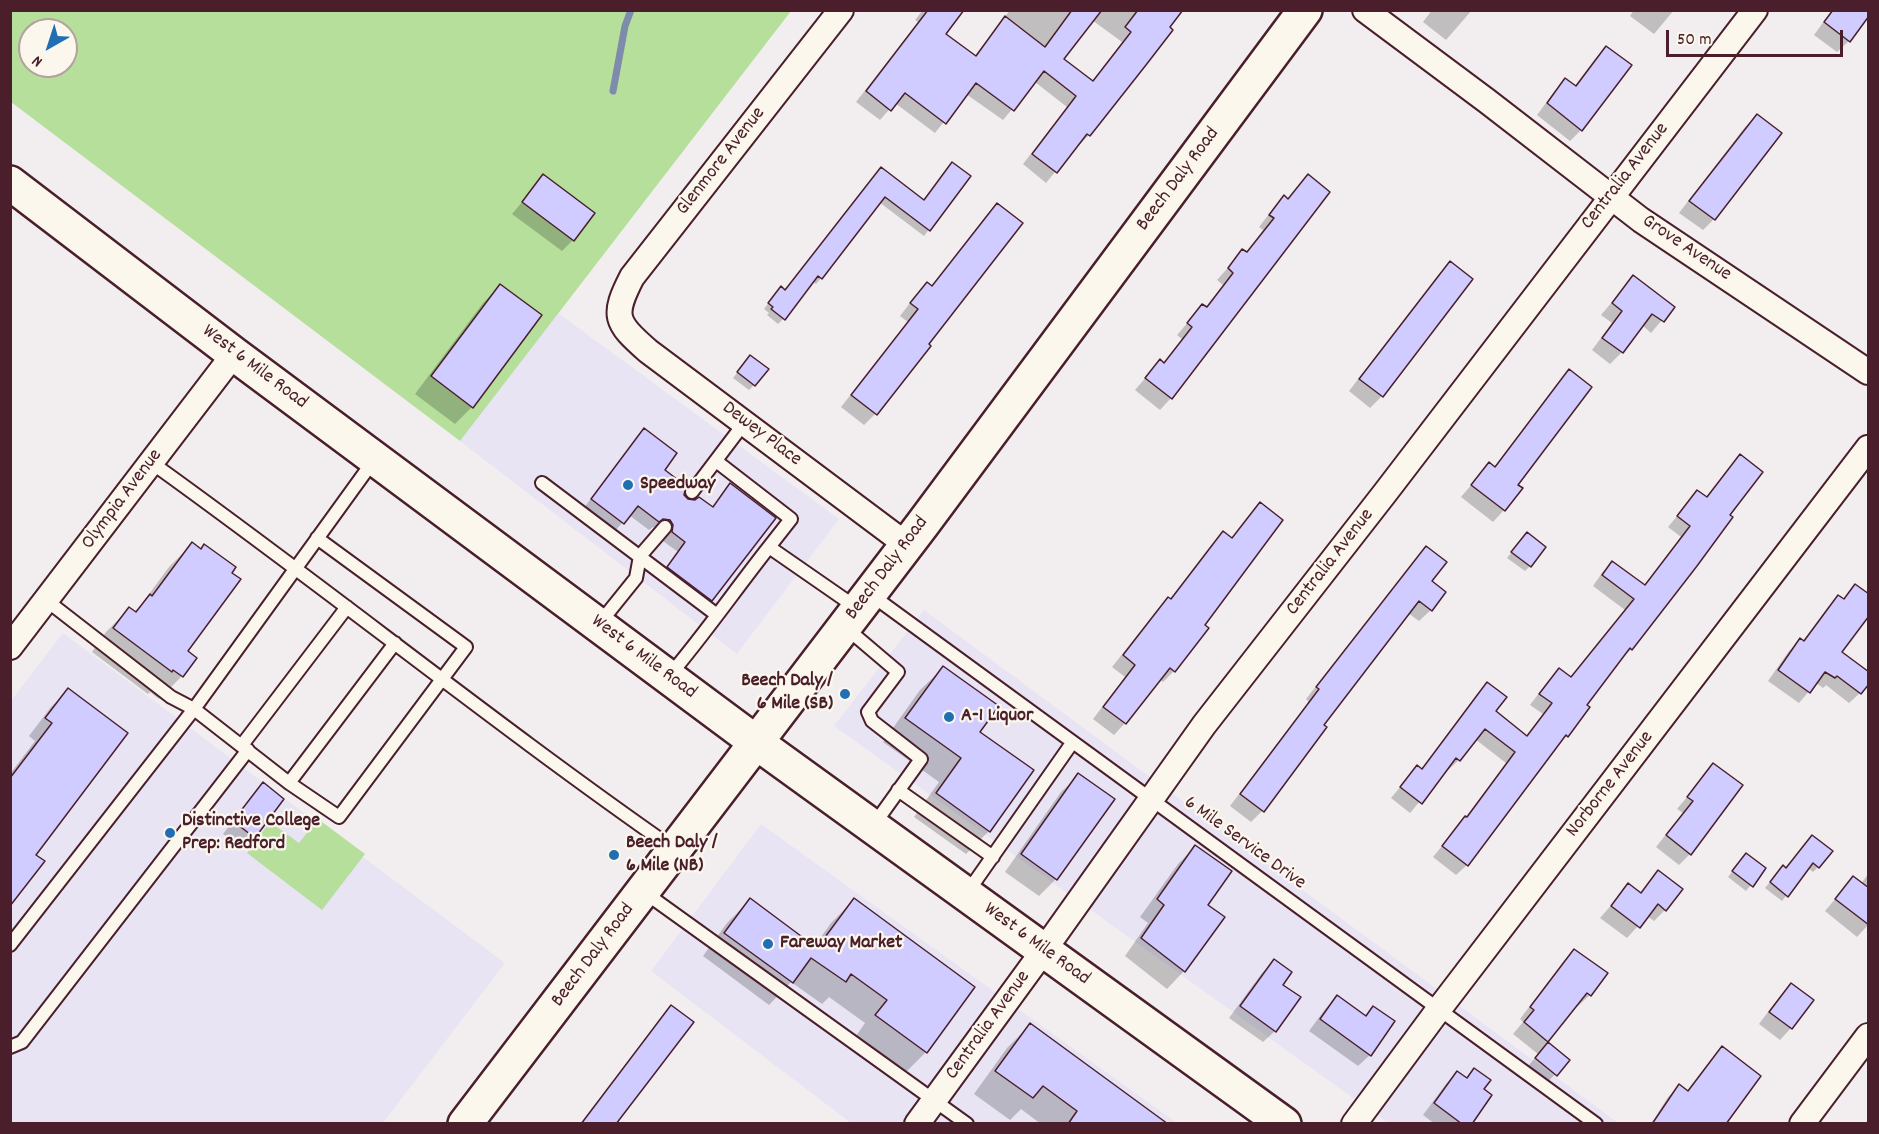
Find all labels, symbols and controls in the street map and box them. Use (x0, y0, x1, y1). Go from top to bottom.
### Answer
north arrow (18, 18, 78, 78)
scale bar (1669, 18, 1846, 56)
text: 50 m (1677, 28, 1712, 53)
text: N (27, 49, 48, 72)
street label: Glenmore Avenue (672, 103, 772, 221)
street label: Centralia Avenue (1577, 119, 1675, 235)
street label: Beech Daly Road (1132, 124, 1226, 236)
street label: Grove Avenue (1637, 210, 1735, 288)
street label: West 6 Mile Road (196, 321, 312, 415)
street label: Dewey Place (716, 397, 806, 473)
street label: Olympia Avenue (77, 445, 169, 555)
place label: Speedway (640, 473, 715, 497)
marker: Speedway (621, 478, 635, 492)
street label: Centralia Avenue (1282, 505, 1380, 621)
street label: Beech Daly Road (841, 513, 935, 625)
street label: West 6 Mile Road (585, 611, 701, 705)
place label: Beech Daly / 6 Mile (SB) (741, 670, 833, 717)
marker: Beech Daly / 6 Mile (SB) (838, 687, 852, 701)
place label: A-1 Liquor (961, 705, 1033, 729)
marker: A-1 Liquor (942, 710, 956, 724)
street label: Norborne Avenue (1562, 727, 1660, 843)
street label: 6 Mile Service Drive (1178, 792, 1310, 896)
place label: Distinctive College Prep: Redford (182, 810, 320, 857)
marker: Distinctive College Prep: Redford (163, 826, 177, 840)
place label: Beech Daly / 6 Mile (NB) (626, 832, 718, 879)
marker: Beech Daly / 6 Mile (NB) (607, 848, 621, 862)
street label: West 6 Mile Road (978, 898, 1094, 992)
street label: Beech Daly Road (547, 900, 641, 1012)
place label: Fareway Market (780, 932, 902, 956)
marker: Fareway Market (761, 937, 775, 951)
street label: Centralia Avenue (941, 967, 1037, 1085)

